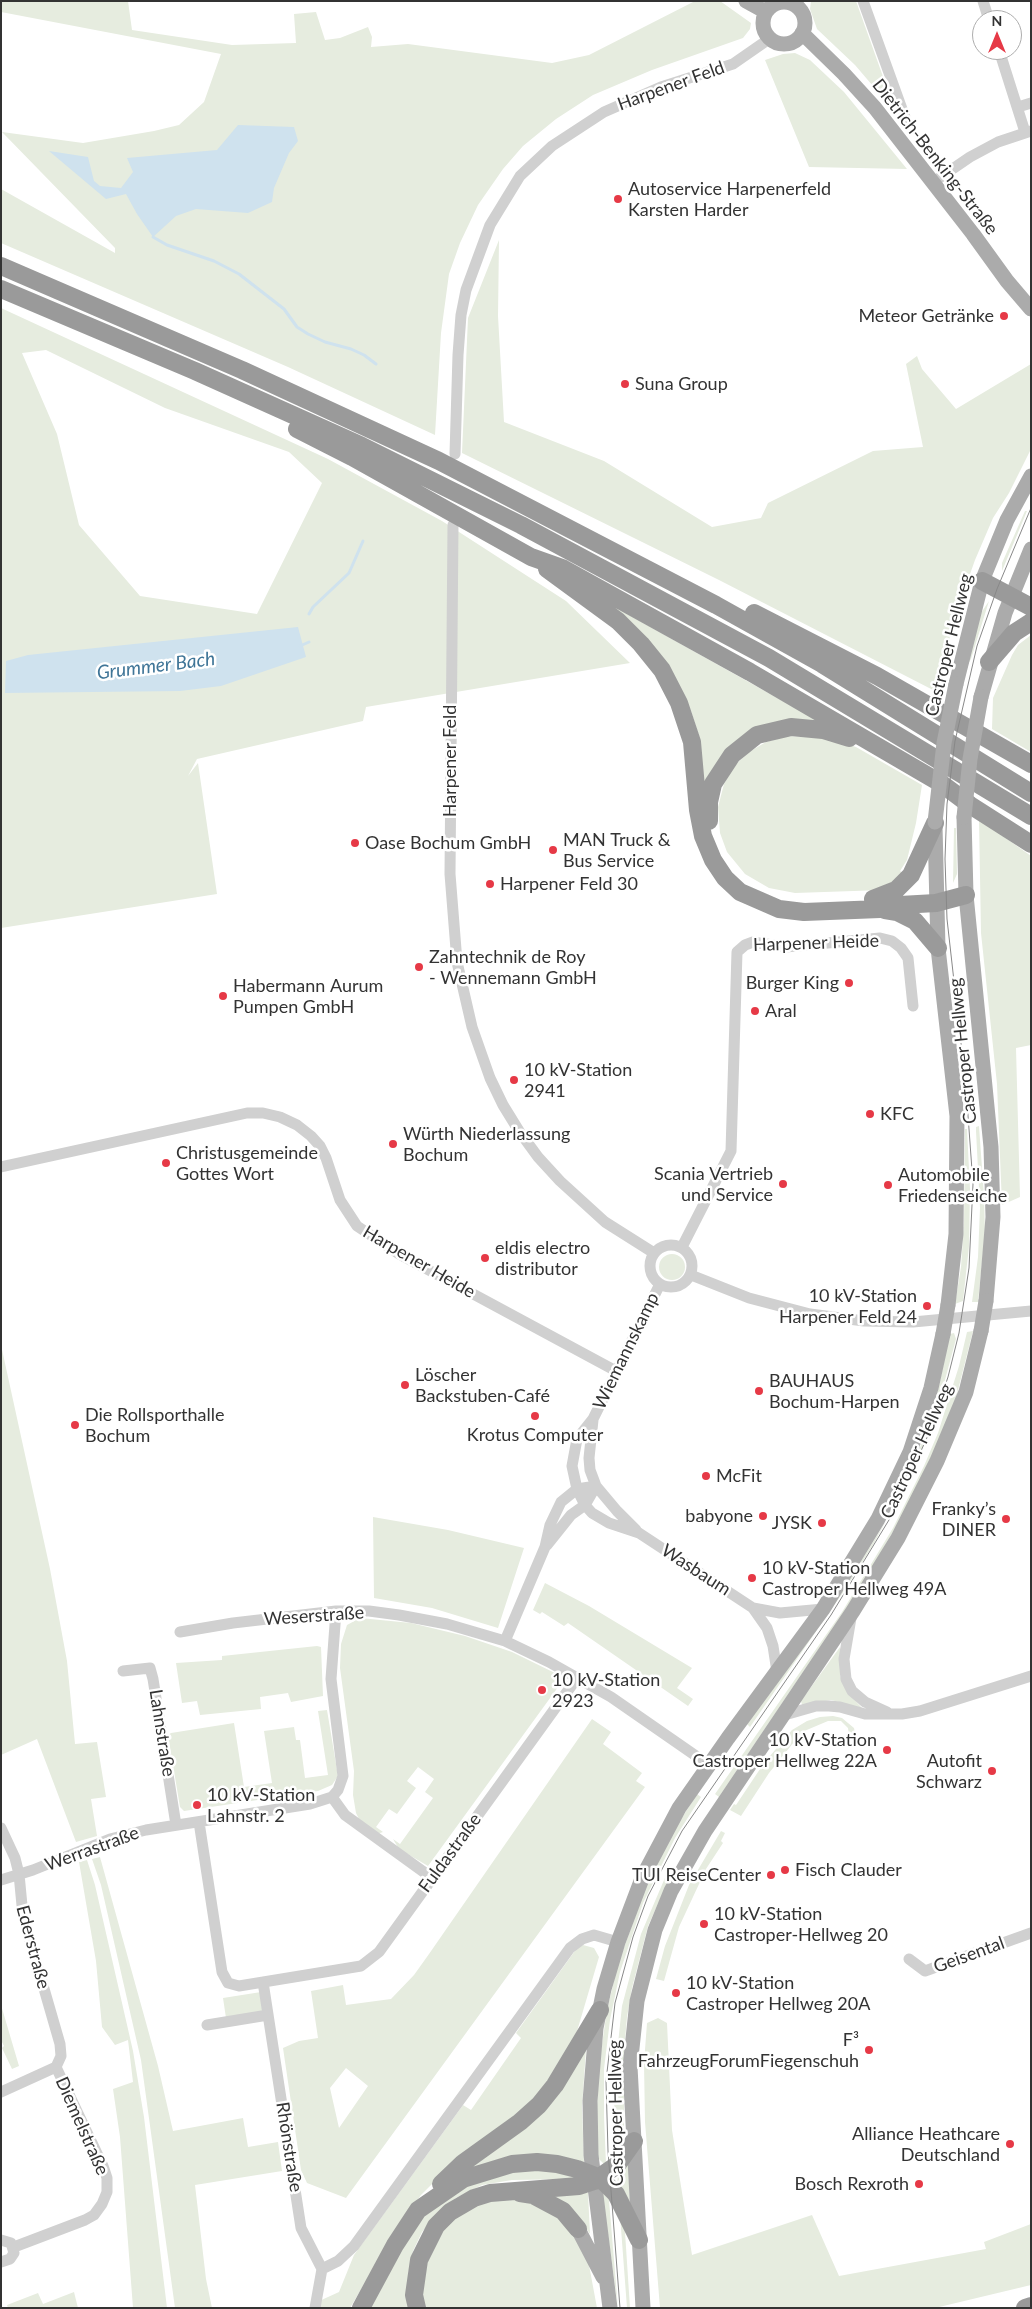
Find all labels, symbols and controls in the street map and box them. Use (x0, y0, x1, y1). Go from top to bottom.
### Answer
north arrow (972, 10, 1022, 60)
text: N (992, 12, 1002, 29)
street label: Harpener Feld (614, 57, 728, 115)
street label: Dietrich-Benking-Straße (867, 75, 1003, 239)
place label: Autoservice Harpenerfeld Karsten Harder (628, 178, 831, 220)
marker: Autoservice Harpenerfeld Karsten Harder (612, 193, 624, 205)
place label: Meteor Getränke (858, 305, 994, 327)
marker: Meteor Getränke (998, 310, 1010, 322)
place label: Suna Group (635, 373, 728, 395)
marker: Suna Group (619, 378, 631, 390)
street label: Castroper Hellweg (921, 571, 977, 719)
water label: Grummer Bach (96, 647, 216, 685)
street label: Harpener Feld (439, 705, 461, 817)
place label: MAN Truck & Bus Service (563, 829, 671, 872)
place label: Oase Bochum GmbH (365, 832, 531, 854)
marker: Oase Bochum GmbH (349, 837, 361, 849)
marker: MAN Truck & Bus Service (547, 844, 559, 856)
place label: Harpener Feld 30 (500, 873, 638, 895)
marker: Harpener Feld 30 (484, 878, 496, 890)
street label: Harpener Heide (753, 930, 879, 956)
place label: Zahntechnik de Roy - Wennemann GmbH (429, 946, 597, 989)
marker: Zahntechnik de Roy - Wennemann GmbH (413, 961, 425, 973)
place label: Burger King (746, 972, 839, 994)
place label: Habermann Aurum Pumpen GmbH (233, 975, 383, 1018)
marker: Burger King (843, 977, 855, 989)
street label: Castroper Hellweg (945, 977, 981, 1125)
marker: Habermann Aurum Pumpen GmbH (217, 990, 229, 1002)
place label: Aral (765, 1000, 797, 1022)
marker: Aral (749, 1005, 761, 1017)
place label: 10 kV-Station 2941 (524, 1059, 632, 1102)
marker: 10 kV-Station 2941 (508, 1074, 520, 1086)
place label: KFC (880, 1103, 914, 1125)
marker: KFC (864, 1108, 876, 1120)
place label: Würth Niederlassung Bochum (403, 1123, 570, 1166)
marker: Würth Niederlassung Bochum (387, 1138, 399, 1150)
place label: Christusgemeinde Gottes Wort (176, 1142, 318, 1184)
marker: Christusgemeinde Gottes Wort (160, 1157, 172, 1169)
place label: Scania Vertrieb und Service (654, 1163, 773, 1206)
place label: Automobile Friedenseiche (898, 1164, 1007, 1206)
marker: Scania Vertrieb und Service (777, 1178, 789, 1190)
marker: Automobile Friedenseiche (882, 1179, 894, 1191)
street label: Harpener Heide (359, 1221, 479, 1303)
place label: eldis electro distributor (495, 1237, 590, 1280)
marker: eldis electro distributor (479, 1252, 491, 1264)
place label: 10 kV-Station Harpener Feld 24 (779, 1285, 917, 1328)
street label: Wiemannskamp (588, 1289, 664, 1413)
marker: 10 kV-Station Harpener Feld 24 (921, 1300, 933, 1312)
place label: Löscher Backstuben-Café (415, 1364, 550, 1406)
place label: BAUHAUS Bochum-Harpen (769, 1370, 899, 1412)
marker: Löscher Backstuben-Café (399, 1379, 411, 1391)
street label: Castroper Hellweg (876, 1380, 958, 1522)
marker: BAUHAUS Bochum-Harpen (753, 1385, 765, 1397)
place label: Die Rollsporthalle Bochum (85, 1404, 224, 1446)
marker: Krotus Computer (529, 1410, 541, 1422)
marker: Die Rollsporthalle Bochum (69, 1419, 81, 1431)
place label: Krotus Computer (467, 1424, 603, 1446)
place label: McFit (716, 1465, 762, 1487)
marker: McFit (700, 1470, 712, 1482)
place label: Franky’s DINER (932, 1498, 996, 1540)
place label: babyone (685, 1505, 753, 1527)
marker: babyone (757, 1510, 769, 1522)
place label: JYSK (772, 1512, 812, 1534)
marker: Franky’s DINER (1000, 1513, 1012, 1525)
marker: JYSK (816, 1517, 828, 1529)
street label: Wasbaum (657, 1540, 735, 1600)
place label: 10 kV-Station Castroper Hellweg 49A (762, 1557, 946, 1600)
marker: 10 kV-Station Castroper Hellweg 49A (746, 1572, 758, 1584)
street label: Weserstraße (263, 1602, 365, 1630)
place label: 10 kV-Station 2923 (552, 1669, 660, 1712)
marker: 10 kV-Station 2923 (536, 1684, 548, 1696)
street label: Lahnstraße (144, 1688, 180, 1778)
place label: 10 kV-Station Castroper Hellweg 22A (693, 1729, 877, 1772)
marker: 10 kV-Station Castroper Hellweg 22A (881, 1744, 893, 1756)
place label: Autofit Schwarz (916, 1750, 982, 1792)
marker: Autofit Schwarz (986, 1765, 998, 1777)
place label: 10 kV-Station Lahnstr. 2 (207, 1784, 315, 1826)
marker: 10 kV-Station Lahnstr. 2 (191, 1799, 203, 1811)
street label: Fuldastraße (414, 1809, 486, 1897)
street label: Werrastraße (42, 1822, 142, 1876)
place label: Fisch Clauder (795, 1859, 902, 1881)
place label: TUI ReiseCenter (632, 1864, 761, 1886)
marker: Fisch Clauder (779, 1864, 791, 1876)
marker: TUI ReiseCenter (765, 1869, 777, 1881)
street label: Ederstraße (11, 1903, 55, 1991)
place label: 10 kV-Station Castroper-Hellweg 20 (714, 1903, 888, 1946)
marker: 10 kV-Station Castroper-Hellweg 20 (698, 1918, 710, 1930)
street label: Geisental (931, 1932, 1007, 1978)
place label: 10 kV-Station Castroper Hellweg 20A (686, 1972, 870, 2015)
marker: 10 kV-Station Castroper Hellweg 20A (670, 1987, 682, 1999)
place label: F³ FahrzeugForumFiegenschuh (638, 2029, 859, 2072)
street label: Castroper Hellweg (604, 2039, 628, 2187)
marker: F³ FahrzeugForumFiegenschuh (863, 2044, 875, 2056)
street label: Diemelstraße (51, 2073, 113, 2179)
street label: Rhönstraße (271, 2100, 307, 2194)
place label: Alliance Heathcare Deutschland (852, 2123, 1000, 2166)
marker: Alliance Heathcare Deutschland (1004, 2138, 1016, 2150)
place label: Bosch Rexroth (794, 2173, 909, 2195)
marker: Bosch Rexroth (913, 2178, 925, 2190)

